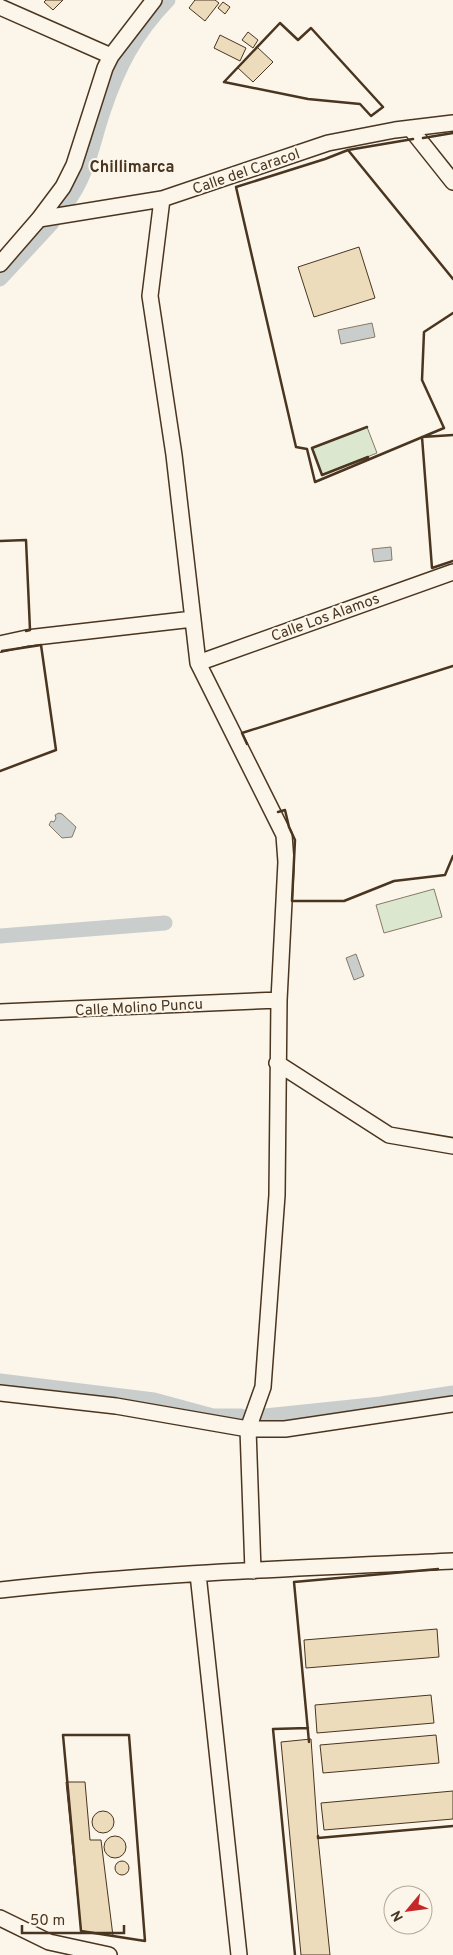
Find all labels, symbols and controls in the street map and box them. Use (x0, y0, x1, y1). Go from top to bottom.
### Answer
street label: Calle del Caracol (190, 145, 303, 200)
district label: Chillimarca (90, 158, 174, 178)
street label: Calle Los Alamos (269, 590, 382, 647)
street label: Calle Molino Puncu (75, 996, 204, 1021)
north arrow (383, 1885, 433, 1935)
scale bar (22, 1902, 125, 1934)
text: N (388, 1907, 408, 1924)
text: 50 m (30, 1912, 65, 1931)

